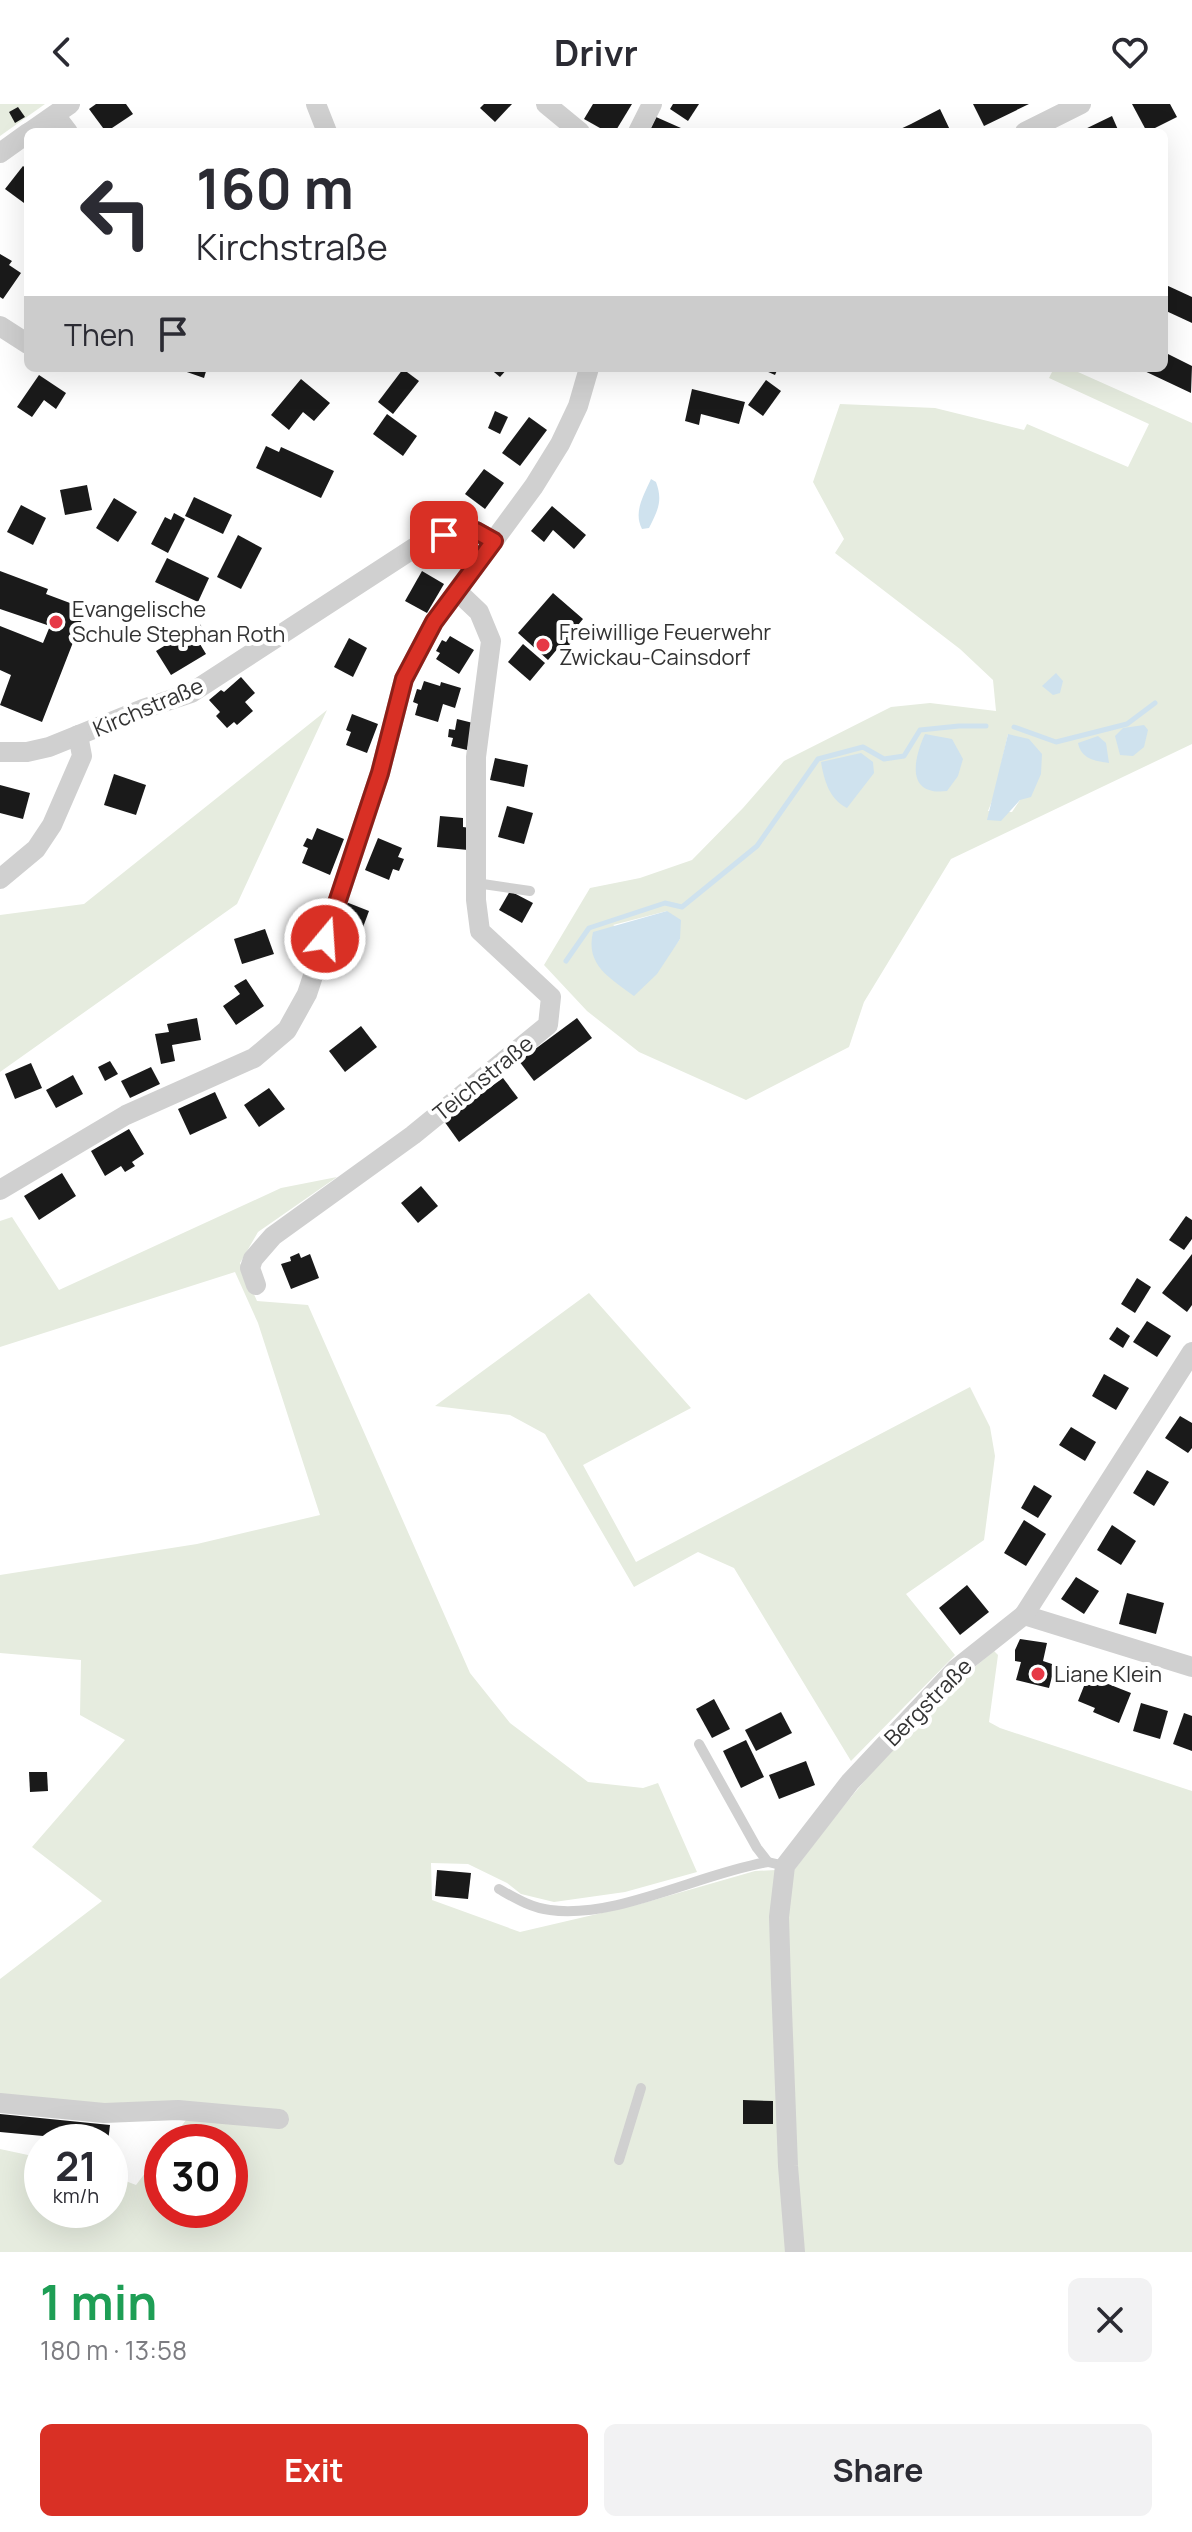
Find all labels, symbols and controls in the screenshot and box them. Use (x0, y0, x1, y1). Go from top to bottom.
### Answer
text: Drivr (554, 28, 638, 77)
icon: back (40, 30, 84, 74)
icon: heart (1108, 30, 1152, 74)
text: 160 m (196, 149, 354, 226)
icon: left (64, 160, 168, 264)
text: Kirchstraße (196, 222, 388, 271)
icon: arrive (151, 312, 195, 356)
text: Then (64, 314, 135, 355)
pin (410, 501, 478, 569)
icon: arrive (422, 513, 466, 557)
place label: Evangelische Schule Stephan Roth (72, 594, 285, 649)
marker: Evangelische Schule Stephan Roth (47, 613, 65, 631)
place label: Freiwillige Feuerwehr Zwickau-Cainsdorf (559, 617, 771, 672)
marker: Freiwillige Feuerwehr Zwickau-Cainsdorf (534, 636, 552, 654)
street label: Kirchstraße (88, 670, 208, 744)
position arrow (283, 897, 367, 981)
street label: Teichstraße (427, 1028, 539, 1128)
street label: Bergstraße (877, 1651, 979, 1753)
place label: Liane Klein (1054, 1659, 1162, 1689)
marker: Liane Klein (1029, 1665, 1047, 1683)
speed limit sign: 30 (144, 2124, 248, 2228)
text: 21 (55, 2138, 97, 2193)
text: km/h (53, 2182, 99, 2209)
text: 1 min (40, 2269, 157, 2334)
button: close (1068, 2278, 1152, 2362)
text: 180 m · 13:58 (40, 2332, 187, 2368)
button: Exit (40, 2424, 588, 2516)
button: Share (604, 2424, 1152, 2516)

